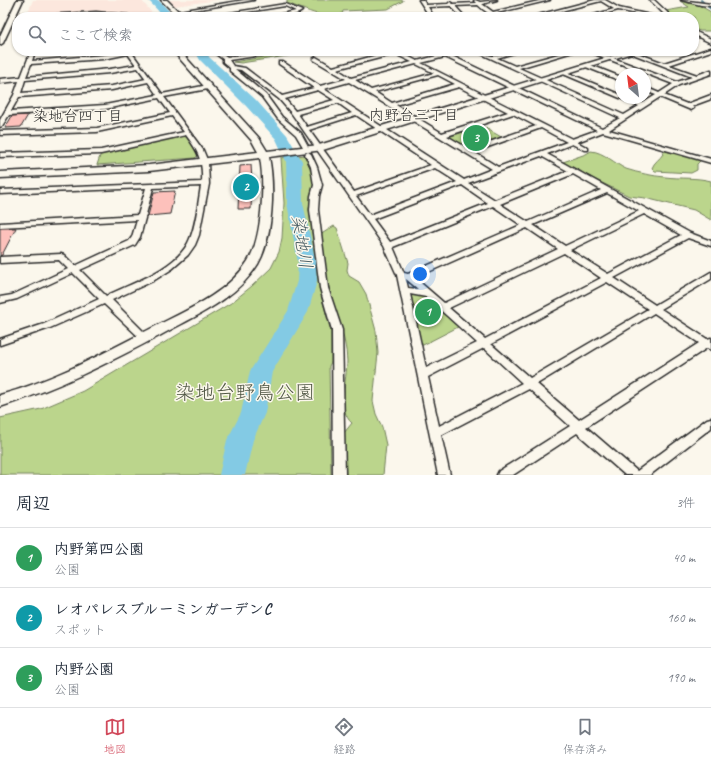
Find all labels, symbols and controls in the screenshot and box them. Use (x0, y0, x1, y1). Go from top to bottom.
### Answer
search box (12, 12, 699, 56)
icon: search (26, 23, 48, 45)
text: ここで検索 (58, 26, 133, 45)
north arrow (615, 68, 651, 104)
district label: 内野台三丁目 (369, 106, 459, 125)
district label: 染地台四丁目 (33, 107, 123, 126)
pin: 3 (463, 123, 489, 153)
pin: 2 (233, 172, 259, 202)
water label: 染地川 (287, 214, 317, 270)
your location (410, 264, 430, 284)
pin: 1 (415, 297, 441, 327)
park label: 染地台野鳥公園 (175, 380, 315, 405)
text: 周辺 (16, 493, 50, 514)
text: 3件 (676, 495, 695, 511)
text: 内野第四公園 (54, 540, 144, 559)
text: 1 (26, 550, 32, 566)
text: 40 m (673, 550, 695, 566)
text: 公園 (54, 562, 80, 578)
text: レオパレスブルーミンガーデンC (54, 600, 271, 619)
text: 2 (26, 610, 32, 626)
text: 160 m (667, 610, 695, 626)
text: スポット (54, 622, 106, 638)
text: 内野公園 (54, 660, 114, 679)
text: 3 (26, 670, 32, 686)
text: 190 m (667, 670, 695, 686)
text: 公園 (54, 682, 80, 698)
tab: 地図 (104, 716, 126, 756)
tab: 経路 (333, 716, 355, 756)
tab: 保存済み (563, 716, 607, 756)

